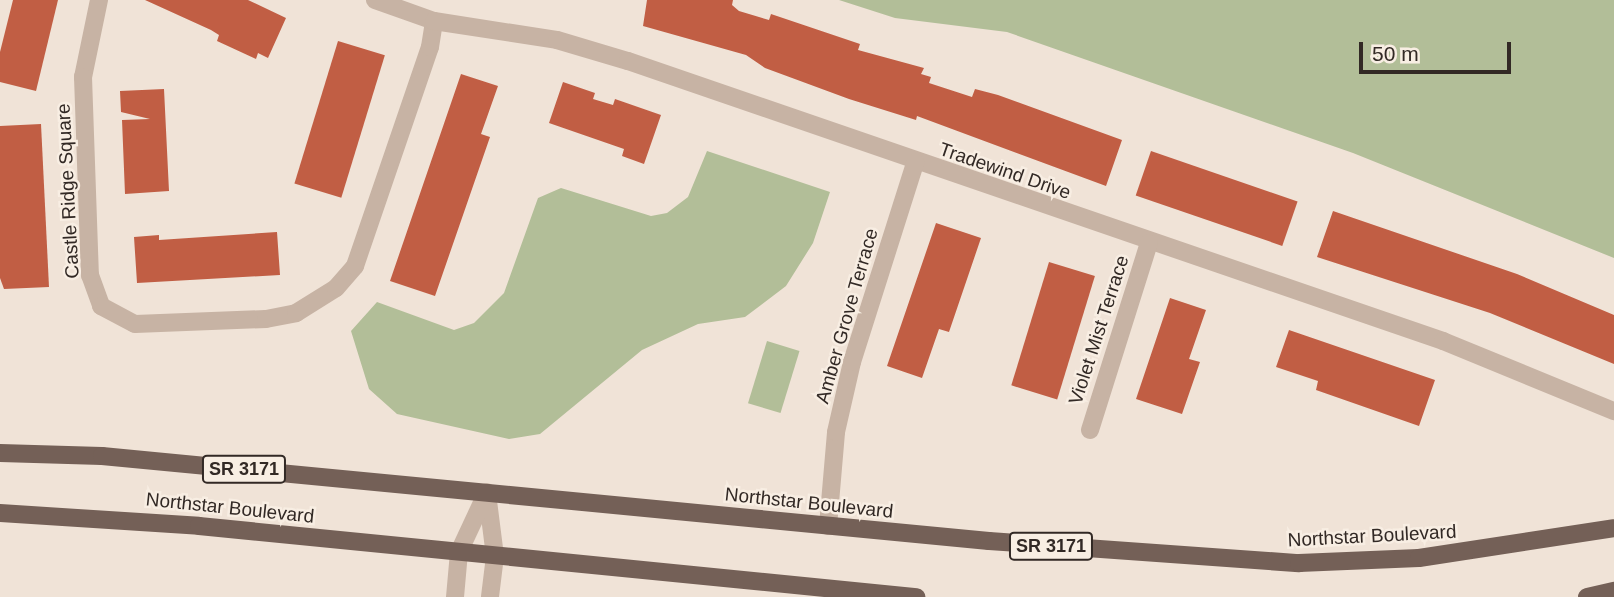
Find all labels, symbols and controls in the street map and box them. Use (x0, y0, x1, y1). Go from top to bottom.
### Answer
scale bar (1362, 28, 1514, 72)
text: 50 m (1372, 42, 1419, 65)
street label: Castle Ridge Square (52, 103, 84, 279)
street label: Tradewind Drive (936, 138, 1074, 204)
street label: Amber Grove Terrace (811, 226, 883, 406)
street label: Violet Mist Terrace (1064, 252, 1134, 408)
road number: SR 3171 (200, 454, 288, 484)
street label: Northstar Boulevard (724, 483, 894, 523)
street label: Northstar Boulevard (145, 488, 315, 528)
street label: Northstar Boulevard (1287, 520, 1457, 552)
road number: SR 3171 (1007, 532, 1095, 560)

